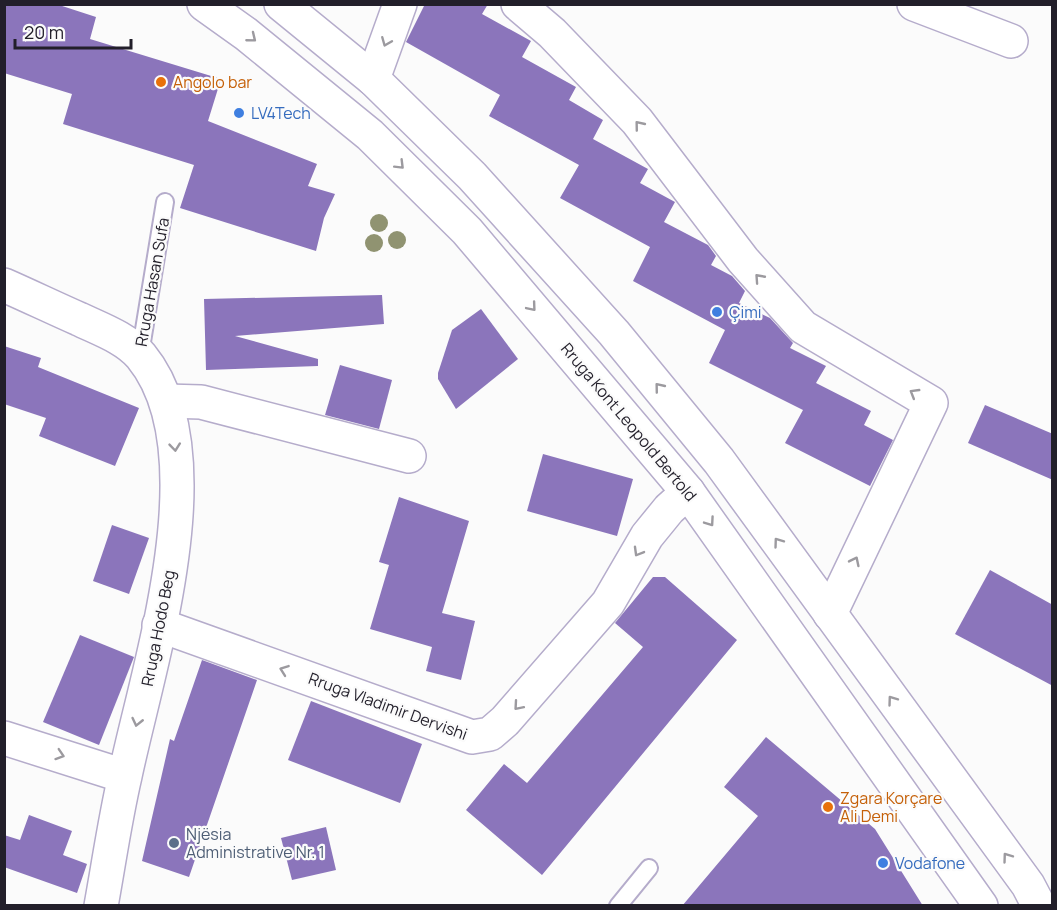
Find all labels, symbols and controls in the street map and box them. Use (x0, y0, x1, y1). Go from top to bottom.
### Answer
scale bar (15, 12, 130, 50)
text: 20 m (24, 20, 64, 44)
one-way arrow (245, 31, 256, 42)
one-way arrow (381, 35, 393, 46)
place label: Angolo bar (173, 71, 252, 93)
marker: Angolo bar (154, 75, 168, 89)
place label: LV4Tech (251, 102, 311, 124)
marker: LV4Tech (232, 106, 246, 120)
one-way arrow (636, 120, 647, 131)
one-way arrow (392, 157, 403, 168)
street label: Rruga Hasan Sufa (130, 216, 174, 348)
one-way arrow (755, 274, 766, 285)
one-way arrow (525, 300, 536, 311)
place label: Çimi (729, 301, 762, 323)
marker: Çimi (710, 305, 724, 319)
street label: Rruga Kont Leopold Bertold (556, 338, 702, 506)
one-way arrow (655, 383, 666, 394)
one-way arrow (910, 389, 920, 400)
one-way arrow (168, 443, 181, 452)
one-way arrow (703, 516, 714, 527)
one-way arrow (774, 537, 785, 548)
one-way arrow (633, 546, 645, 556)
one-way arrow (848, 557, 860, 568)
street label: Rruga Hodo Beg (136, 568, 180, 688)
one-way arrow (279, 664, 290, 677)
street label: Rruga Vladimir Dervishi (305, 667, 471, 745)
one-way arrow (888, 695, 899, 706)
one-way arrow (514, 699, 525, 709)
one-way arrow (132, 717, 145, 727)
one-way arrow (54, 748, 65, 761)
place label: Zgara Korçare Ali Demi (840, 787, 942, 827)
marker: Zgara Korçare Ali Demi (821, 800, 835, 814)
place label: Njësia Administrative Nr. 1 (186, 823, 325, 863)
marker: Njësia Administrative Nr. 1 (167, 836, 181, 850)
place label: Vodafone (895, 852, 965, 874)
one-way arrow (1004, 852, 1015, 863)
marker: Vodafone (876, 856, 890, 870)

